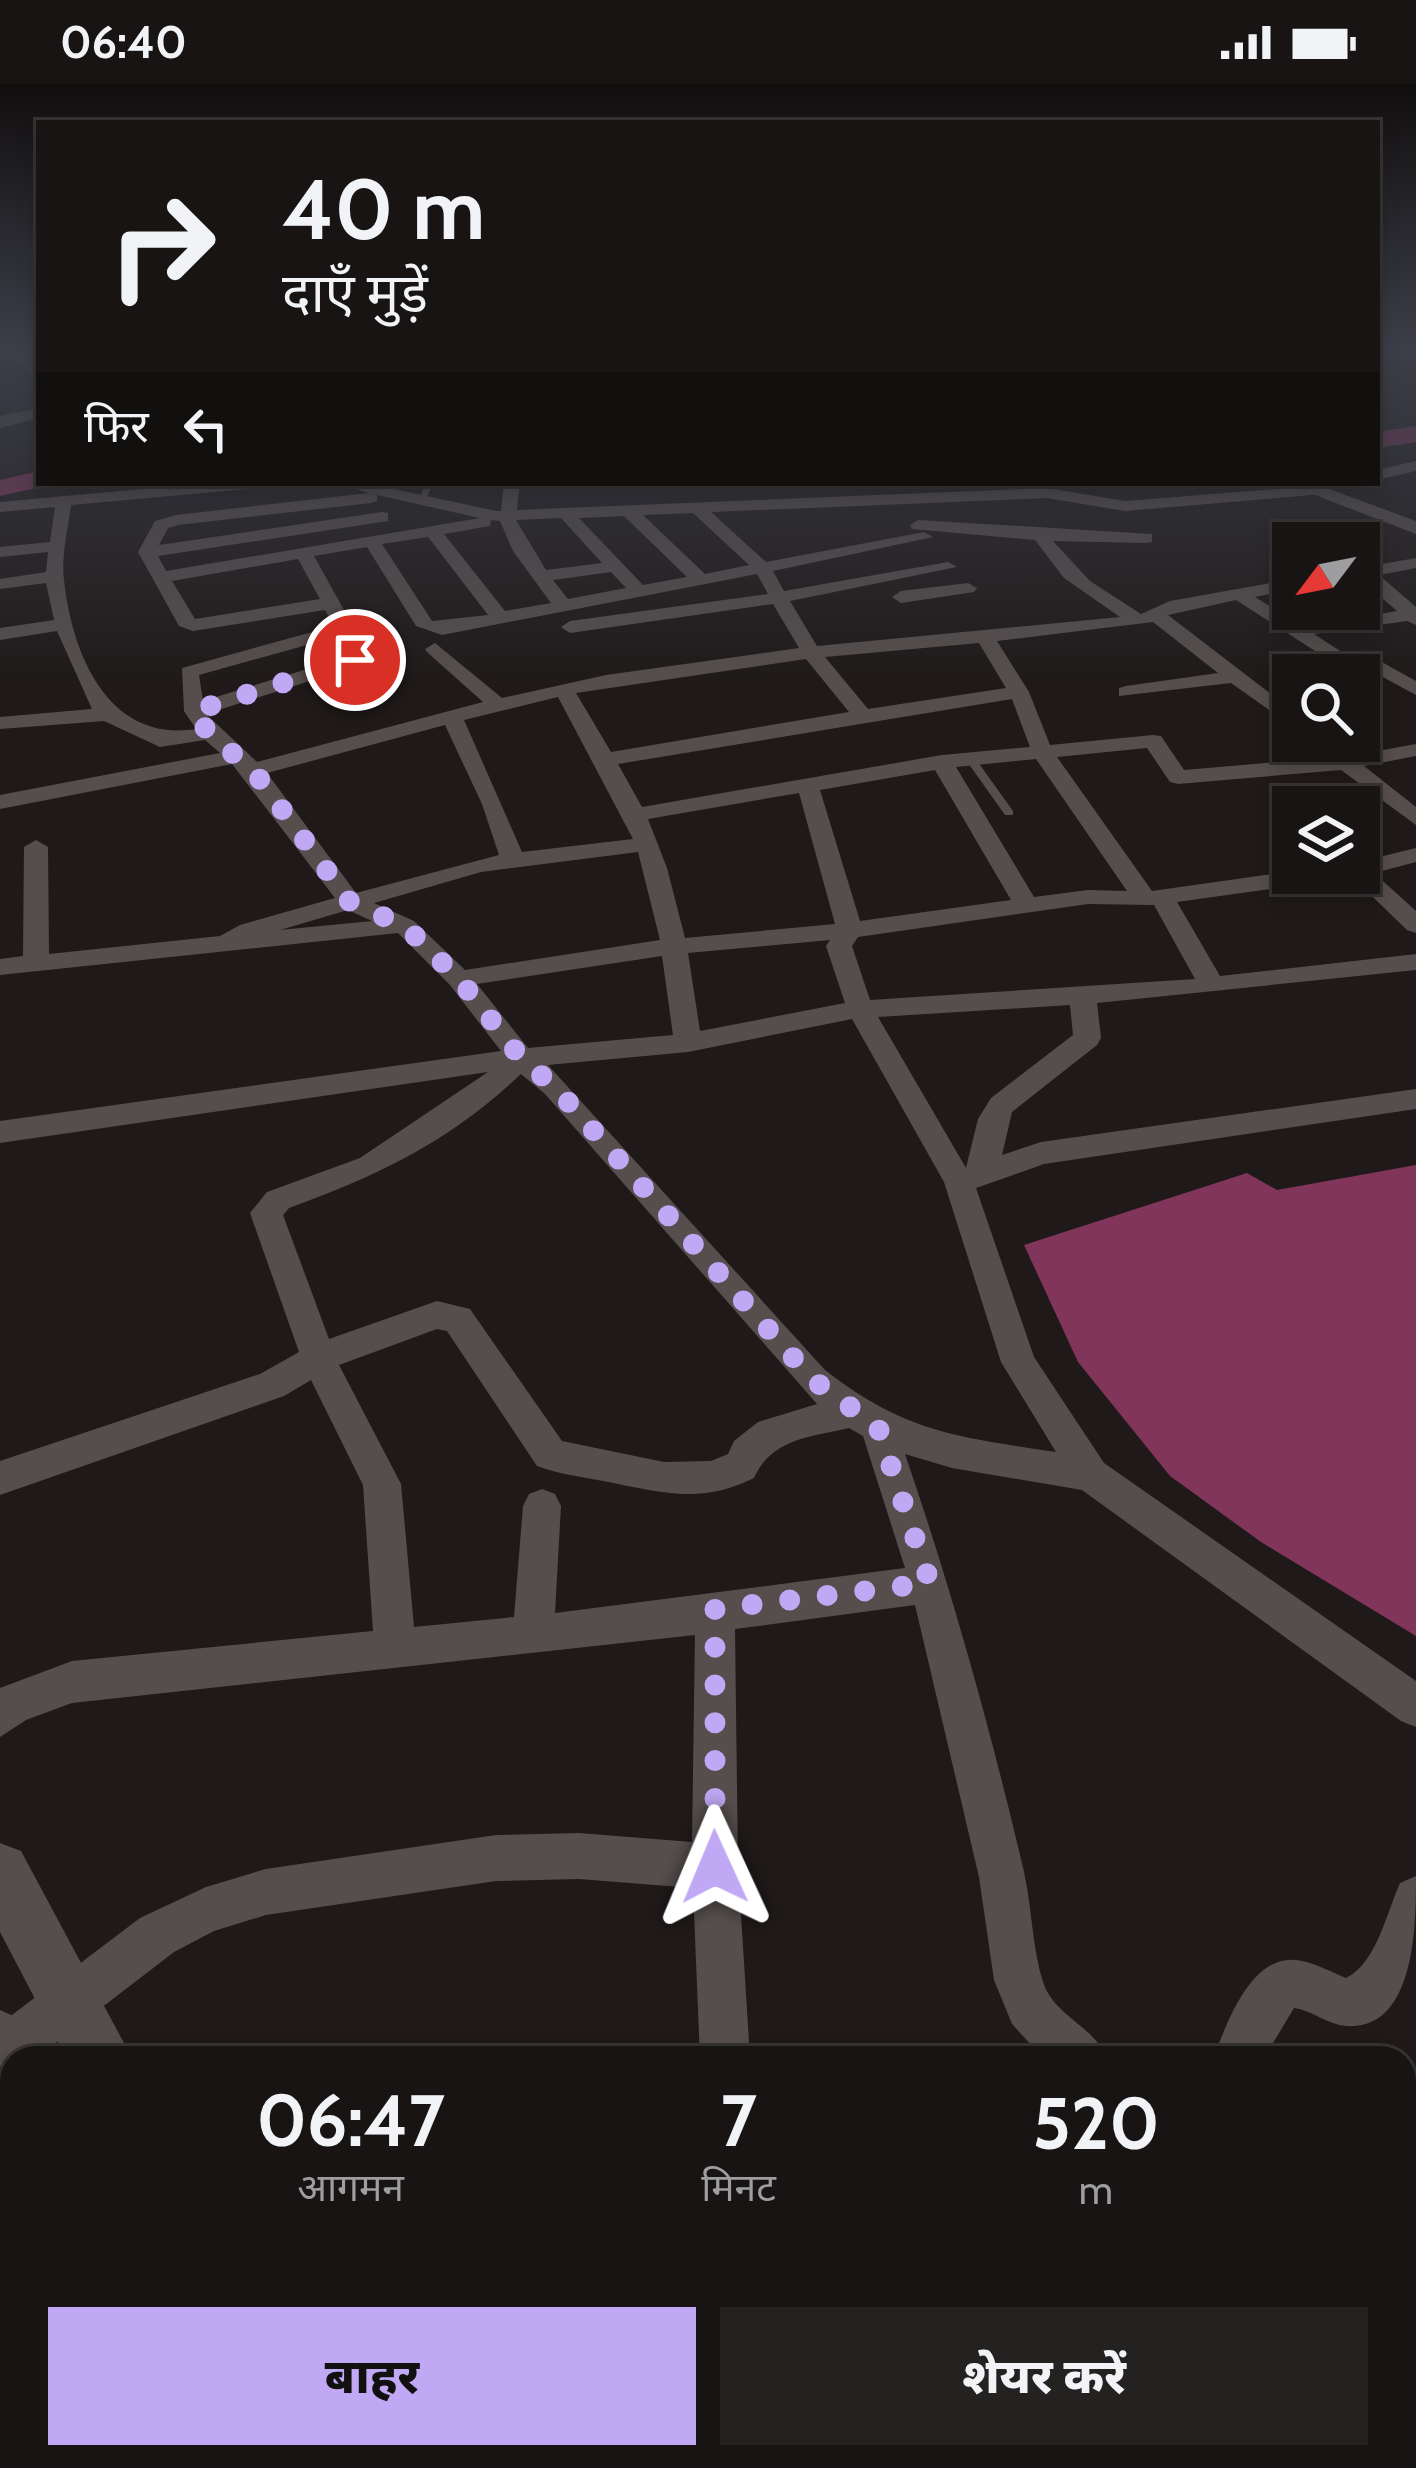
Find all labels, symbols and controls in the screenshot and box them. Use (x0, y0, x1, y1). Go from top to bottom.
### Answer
text: 06:40 (60, 15, 187, 69)
text: 40 m (282, 158, 485, 260)
icon: right (84, 168, 240, 324)
text: दाएँ मुड़ें (282, 260, 428, 326)
icon: left (173, 396, 239, 462)
text: फिर (84, 399, 149, 453)
north arrow (1272, 522, 1380, 630)
map controls (1272, 522, 1380, 894)
pin (304, 609, 406, 711)
icon: arrive (322, 627, 388, 693)
button: search (1272, 654, 1380, 762)
button: layers (1272, 786, 1380, 894)
position arrow (652, 1804, 778, 1930)
text: 06:47 (256, 2077, 445, 2164)
text: 7 (720, 2077, 757, 2164)
text: 520 (1032, 2080, 1160, 2167)
text: आगमन (297, 2163, 404, 2211)
text: मिनट (701, 2163, 776, 2211)
text: m (1079, 2166, 1113, 2214)
button: बाहर (48, 2307, 696, 2445)
button: शेयर करें (720, 2307, 1368, 2445)

